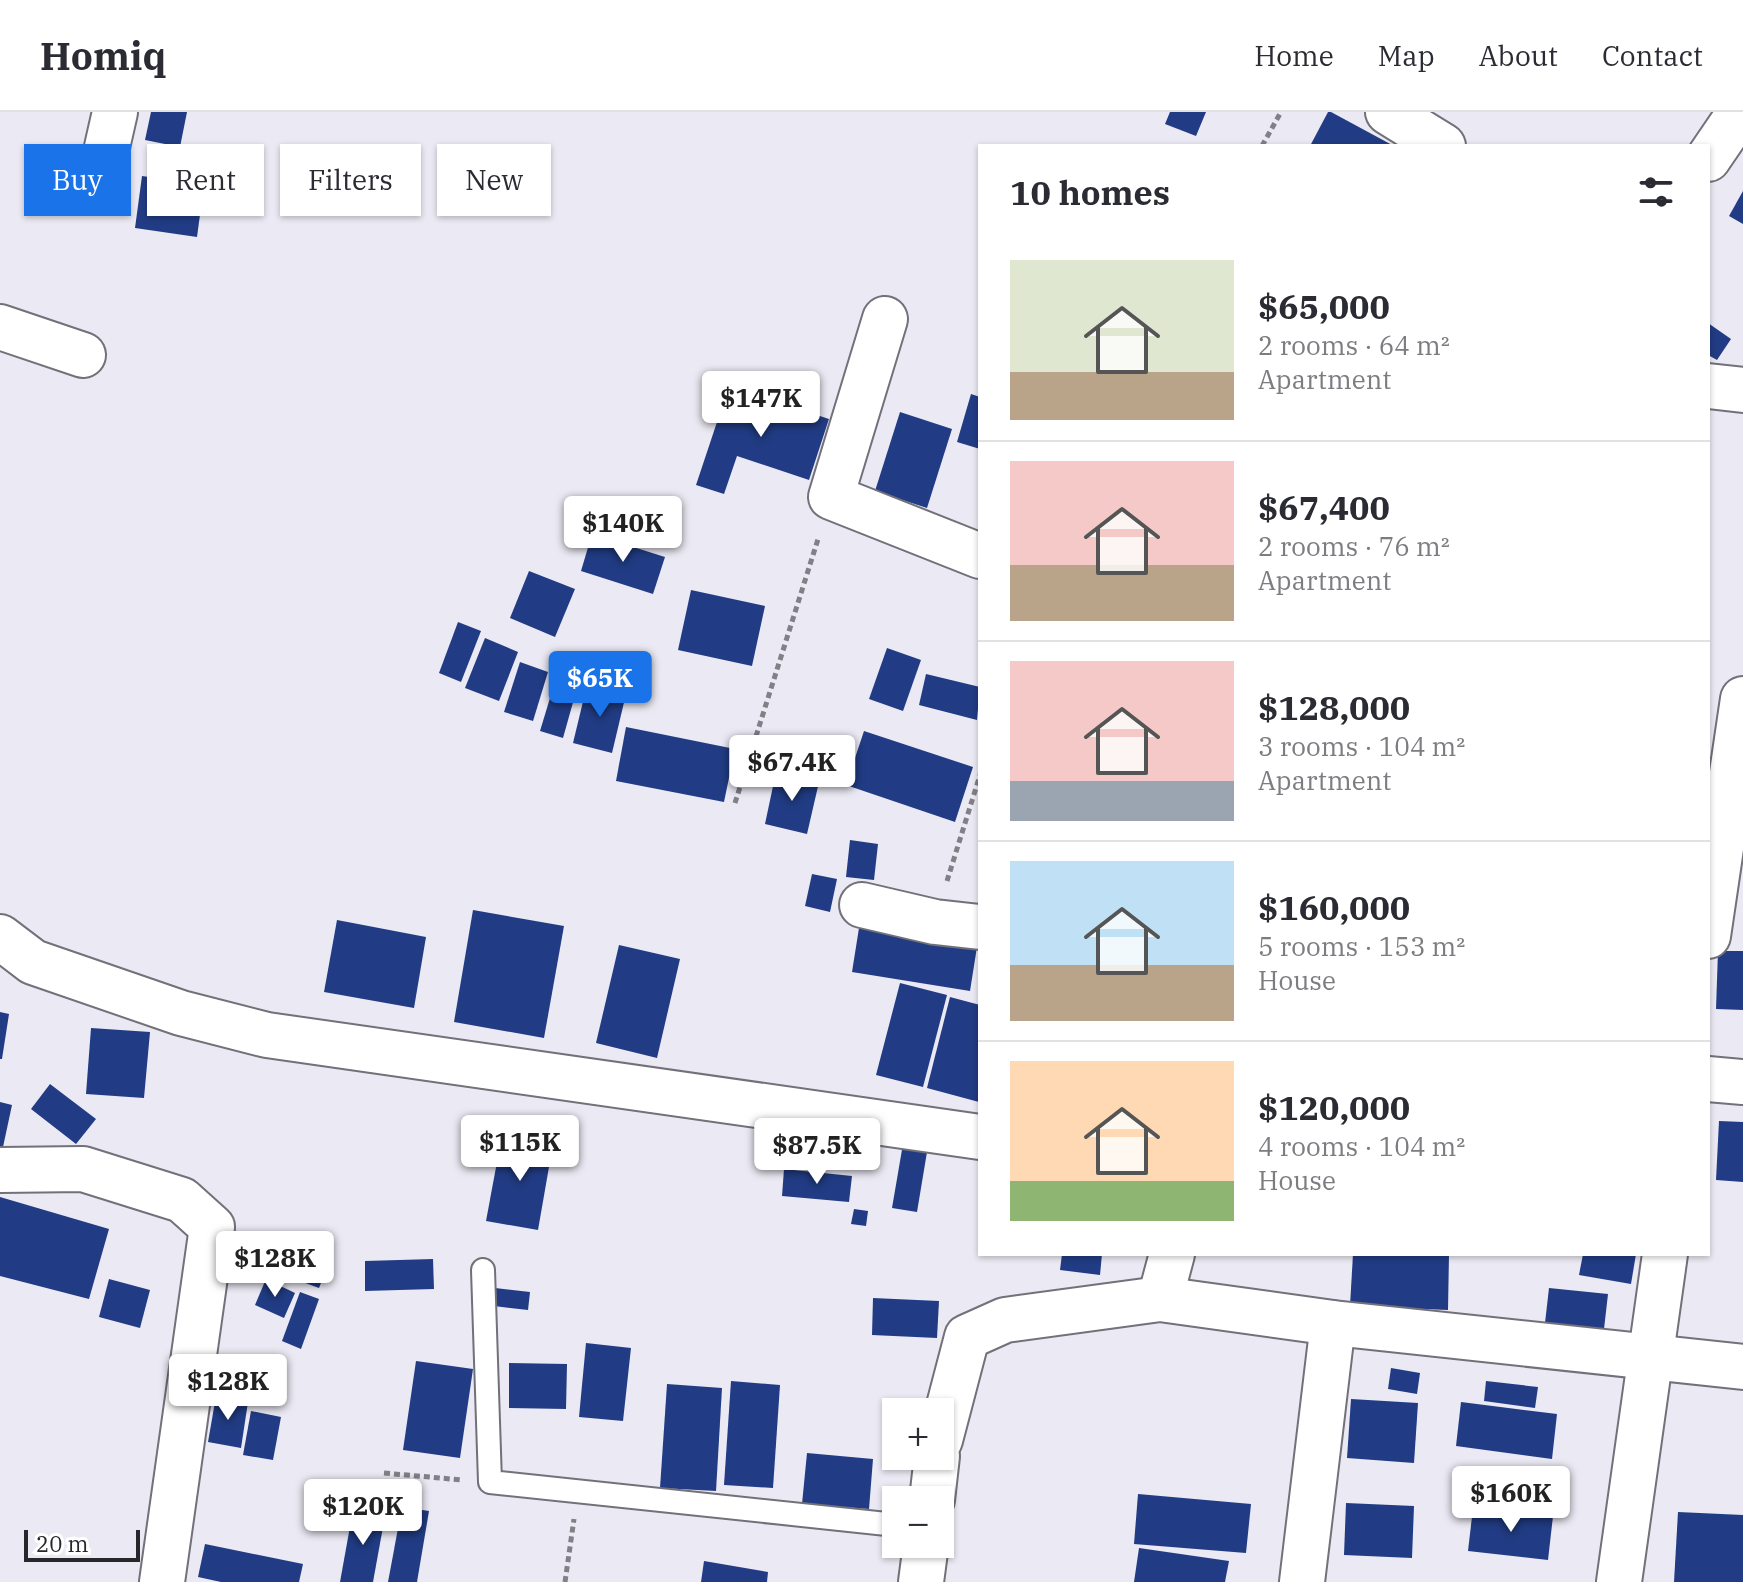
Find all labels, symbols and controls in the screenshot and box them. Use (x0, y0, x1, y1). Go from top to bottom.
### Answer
text: Homiq (40, 31, 166, 80)
text: Home (1254, 37, 1334, 74)
text: Map (1378, 37, 1435, 74)
text: About (1479, 37, 1558, 74)
text: Contact (1602, 37, 1703, 74)
chip: Buy (24, 144, 131, 216)
chip: Rent (147, 144, 264, 216)
chip: Filters (280, 144, 421, 216)
chip: New (437, 144, 551, 216)
text: 10 homes (1010, 170, 1170, 214)
icon: filters (1634, 170, 1678, 214)
text: $65,000 (1258, 284, 1390, 328)
icon: home (1074, 292, 1170, 388)
text: 2 rooms · 64 m² (1258, 328, 1450, 362)
text: Apartment (1258, 362, 1391, 396)
pin: $147K (705, 371, 817, 439)
text: $147K (720, 380, 802, 414)
text: $67,400 (1258, 485, 1390, 529)
icon: home (1074, 493, 1170, 589)
pin: $140K (567, 496, 679, 564)
text: $140K (582, 505, 664, 539)
text: 2 rooms · 76 m² (1258, 529, 1450, 563)
text: Apartment (1258, 563, 1391, 597)
pin: $65K (553, 651, 647, 719)
text: $65K (567, 660, 633, 694)
text: $128,000 (1258, 685, 1410, 729)
icon: home (1074, 693, 1170, 789)
text: 3 rooms · 104 m² (1258, 729, 1465, 763)
pin: $67.4K (727, 735, 857, 803)
text: $67.4K (747, 744, 837, 778)
text: Apartment (1258, 763, 1391, 797)
text: $160,000 (1258, 885, 1410, 929)
icon: home (1074, 893, 1170, 989)
text: 5 rooms · 153 m² (1258, 929, 1465, 963)
text: House (1258, 963, 1336, 997)
text: $120,000 (1258, 1085, 1410, 1129)
icon: home (1074, 1093, 1170, 1189)
pin: $115K (464, 1115, 576, 1183)
pin: $87.5K (752, 1118, 882, 1186)
text: $115K (479, 1124, 561, 1158)
text: $87.5K (772, 1127, 862, 1161)
text: 4 rooms · 104 m² (1258, 1129, 1465, 1163)
text: House (1258, 1163, 1336, 1197)
pin: $128K (219, 1231, 331, 1299)
text: $128K (234, 1240, 316, 1274)
pin: $128K (172, 1354, 284, 1422)
text: $128K (187, 1363, 269, 1397)
map controls (882, 1398, 954, 1558)
button: + (882, 1398, 954, 1470)
pin: $160K (1455, 1466, 1567, 1534)
text: $160K (1470, 1475, 1552, 1509)
pin: $120K (307, 1479, 419, 1547)
button: − (882, 1486, 954, 1558)
text: $120K (322, 1488, 404, 1522)
scale bar (24, 1526, 140, 1562)
text: 20 m (36, 1529, 88, 1558)

